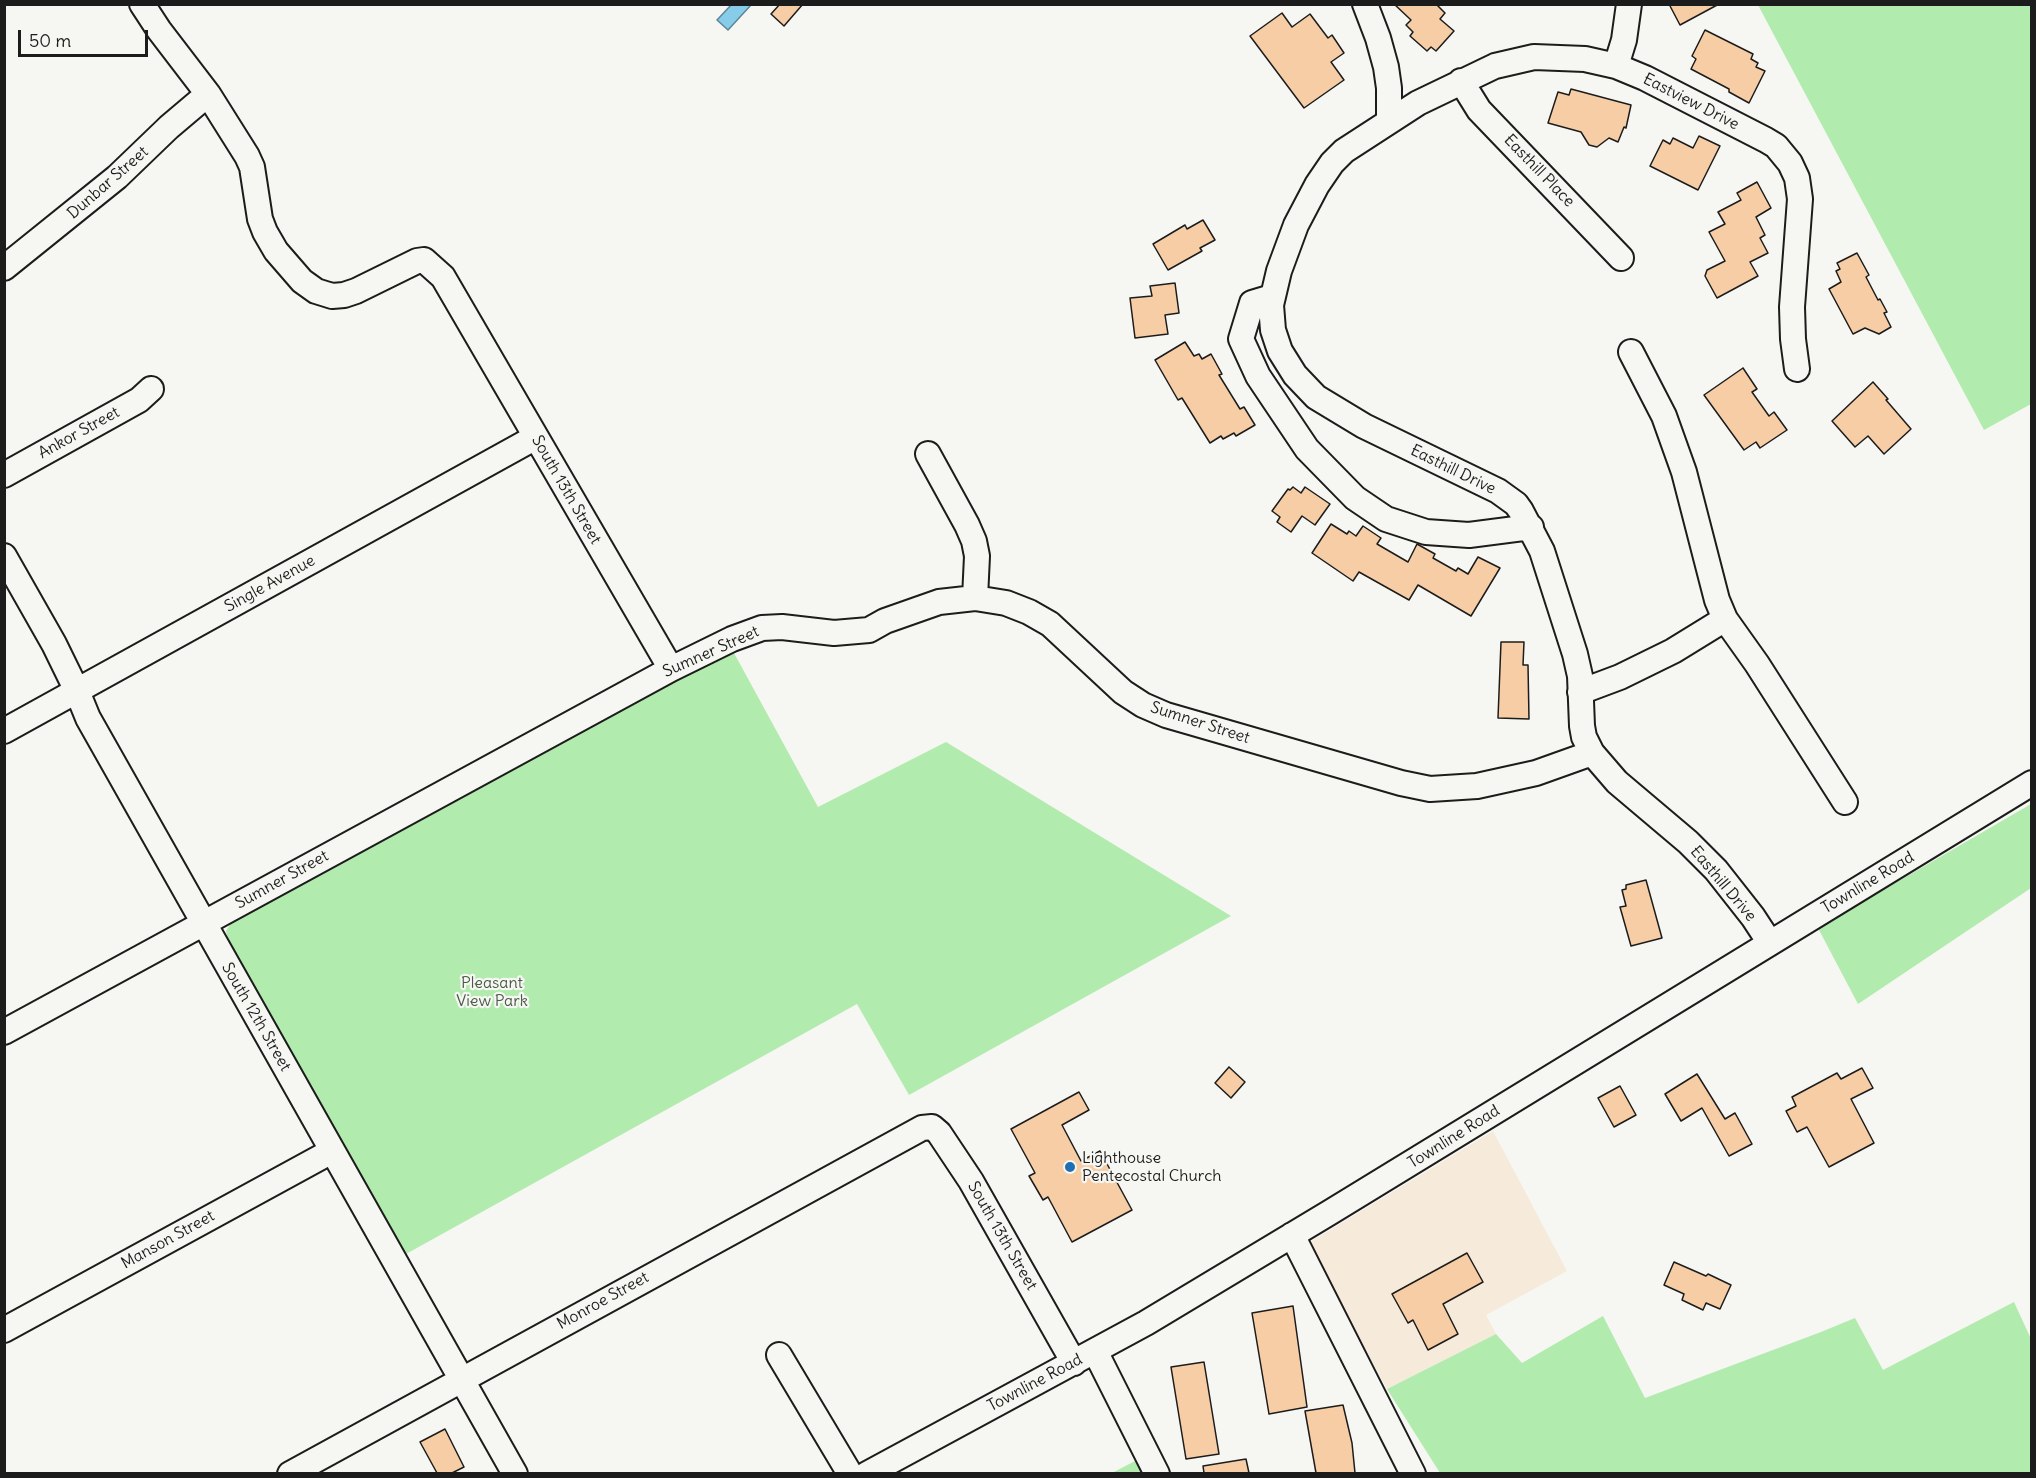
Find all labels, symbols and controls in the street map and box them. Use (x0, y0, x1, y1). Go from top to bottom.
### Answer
scale bar (21, 18, 152, 56)
text: 50 m (29, 29, 71, 52)
street label: Eastview Drive (1640, 70, 1742, 134)
street label: Easthill Place (1500, 131, 1578, 211)
street label: Dunbar Street (64, 143, 152, 223)
street label: Ankor Street (35, 403, 123, 463)
street label: South 13th Street (527, 432, 605, 548)
street label: Easthill Drive (1407, 441, 1499, 499)
street label: Single Avenue (221, 551, 319, 617)
street label: Sumner Street (660, 622, 762, 682)
street label: Sumner Street (1148, 698, 1252, 748)
street label: Easthill Drive (1686, 842, 1760, 926)
street label: Sumner Street (232, 847, 332, 913)
street label: Townline Road (1818, 848, 1918, 918)
street label: South 12th Street (217, 959, 295, 1075)
park label: Pleasant View Park (456, 973, 528, 1011)
street label: Townline Road (1405, 1101, 1503, 1173)
place label: Lighthouse Pentecostal Church (1082, 1148, 1222, 1186)
marker: Lighthouse Pentecostal Church (1063, 1160, 1077, 1174)
street label: South 13th Street (963, 1178, 1041, 1294)
street label: Manson Street (118, 1207, 218, 1273)
street label: Monroe Street (554, 1268, 652, 1334)
street label: Townline Road (984, 1350, 1086, 1416)

